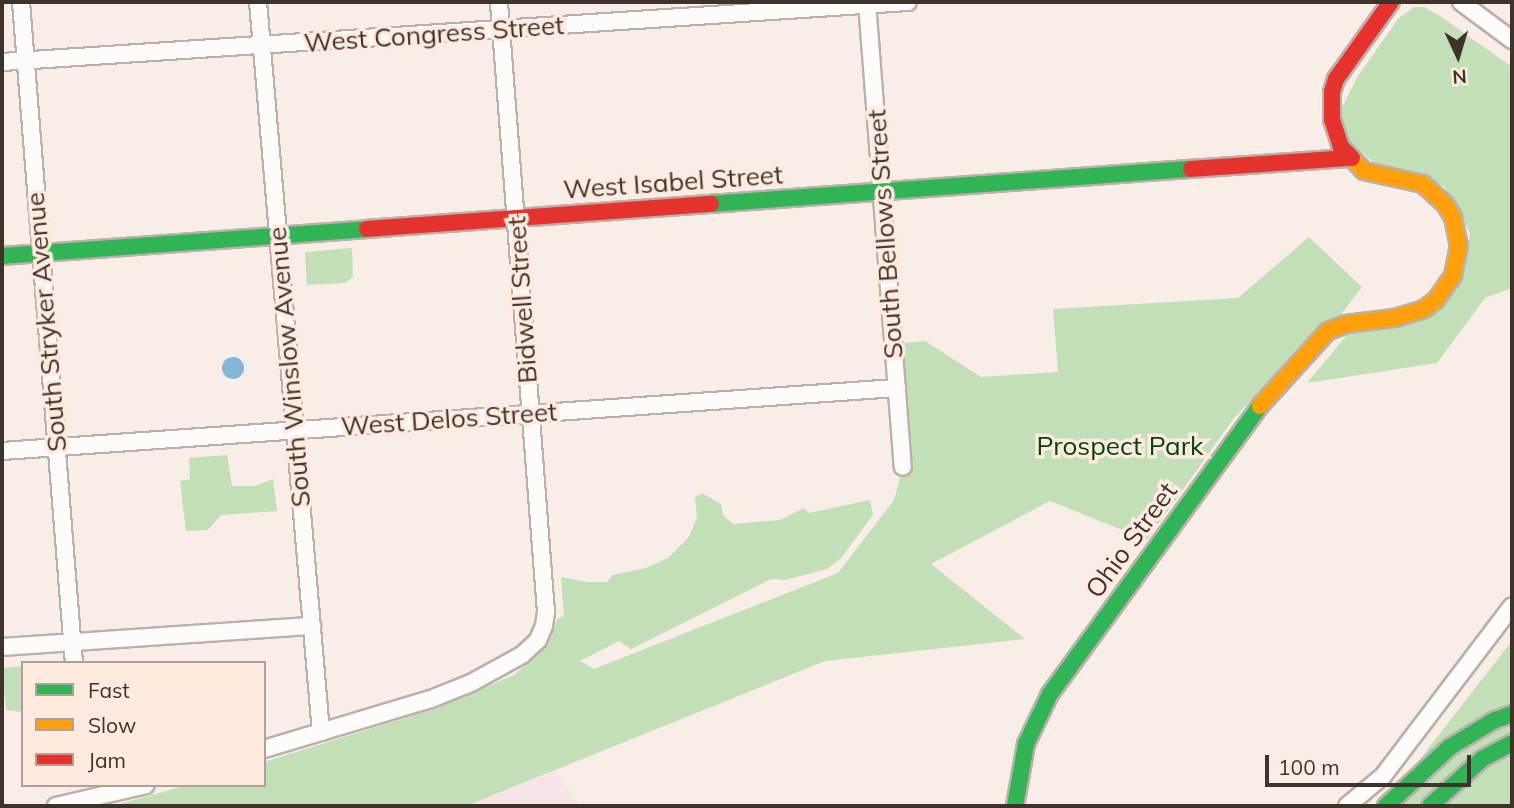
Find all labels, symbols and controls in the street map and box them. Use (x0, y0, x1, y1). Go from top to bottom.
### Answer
street label: West Congress Street (303, 9, 565, 59)
north arrow (1423, 21, 1493, 91)
text: N (1451, 64, 1467, 89)
street label: South Bellows Street (861, 108, 909, 360)
street label: West Isabel Street (562, 159, 784, 205)
street label: South Stryker Avenue (19, 191, 73, 453)
street label: Bidwell Street (501, 216, 543, 384)
street label: South Winslow Avenue (261, 226, 317, 508)
street label: West Delos Street (340, 396, 558, 442)
park label: Prospect Park (1037, 430, 1203, 462)
street label: Ohio Street (1079, 476, 1183, 604)
legend (21, 661, 266, 787)
text: Fast (88, 677, 130, 703)
text: Slow (88, 712, 136, 738)
scale bar (1269, 742, 1476, 786)
text: Jam (88, 747, 126, 773)
text: 100 m (1278, 754, 1340, 780)

